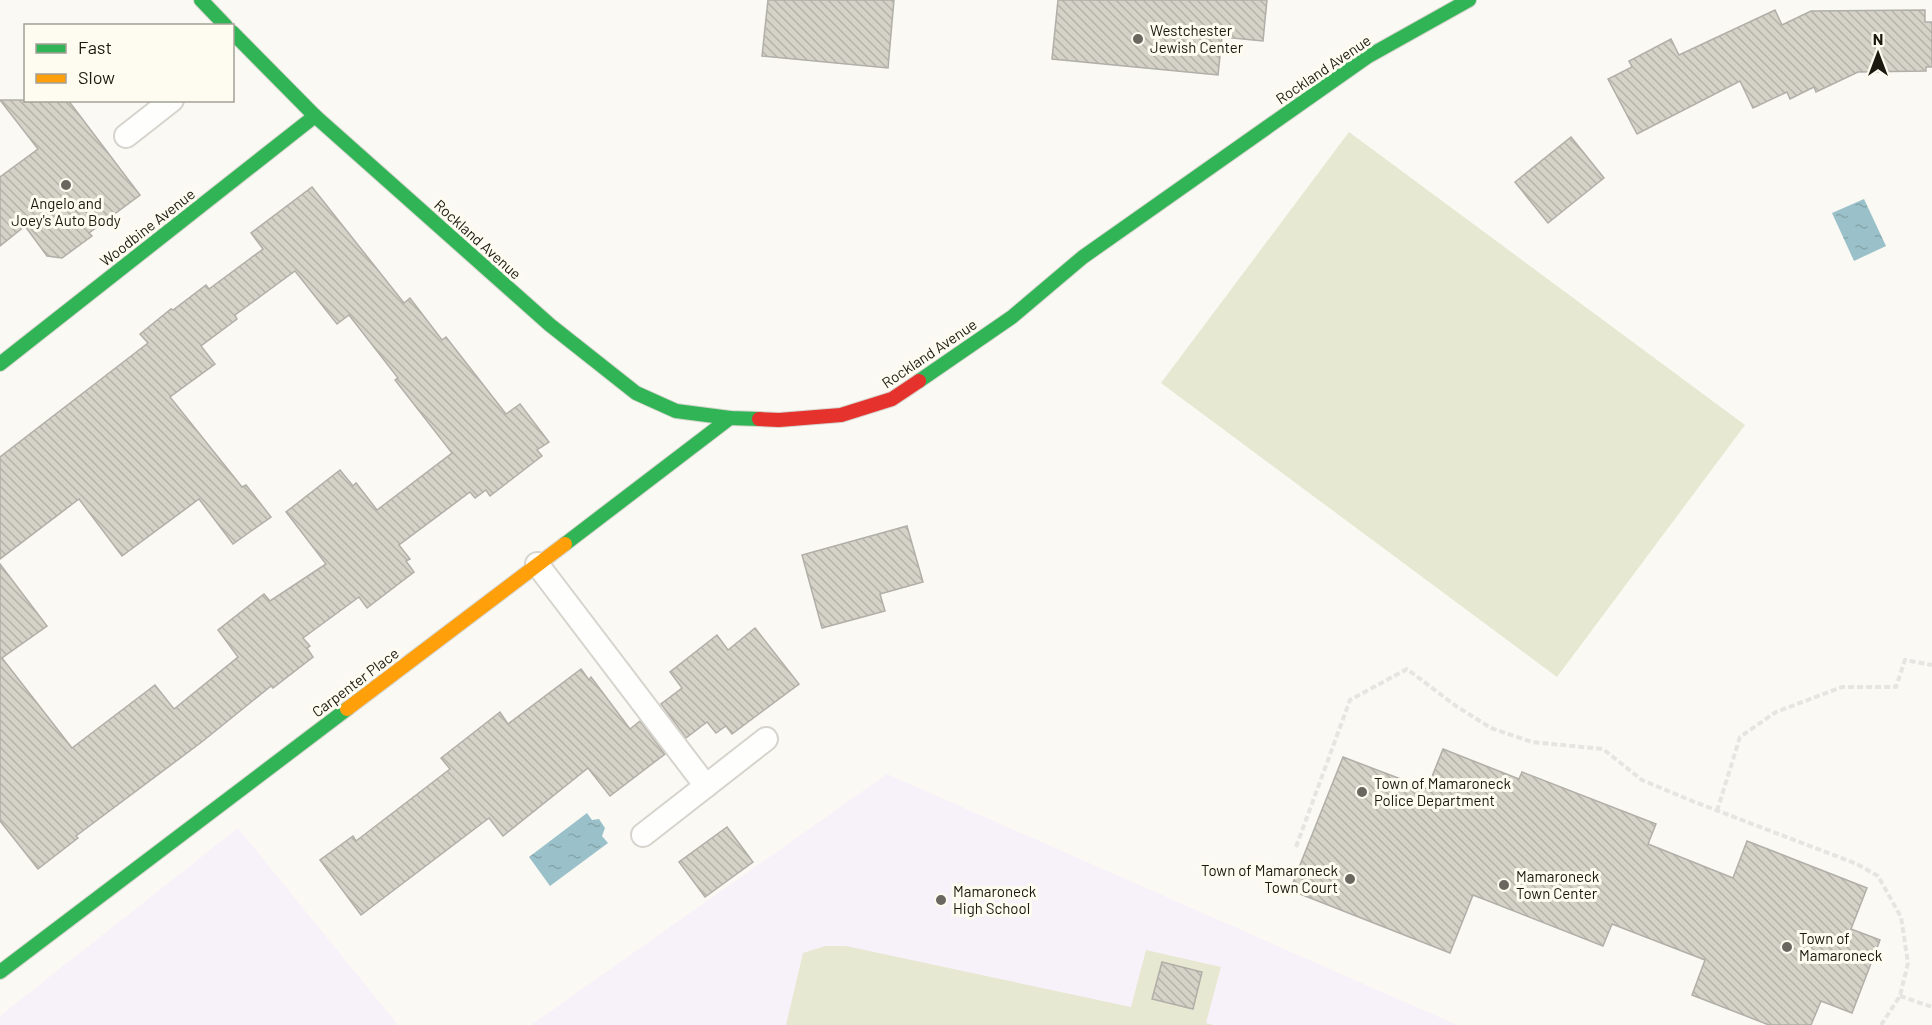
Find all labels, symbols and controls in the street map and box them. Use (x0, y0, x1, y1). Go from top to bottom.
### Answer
place label: Westchester Jewish Center (1150, 21, 1244, 56)
legend (24, 24, 234, 102)
north arrow (1848, 24, 1908, 84)
text: N (1873, 29, 1883, 48)
street label: Rockland Avenue (1272, 31, 1374, 107)
marker: Westchester Jewish Center (1131, 32, 1145, 46)
text: Fast (78, 36, 112, 58)
text: Slow (78, 66, 115, 88)
marker: Angelo and Joey's Auto Body (59, 178, 73, 192)
street label: Woodbine Avenue (96, 184, 198, 270)
place label: Angelo and Joey's Auto Body (11, 194, 121, 229)
street label: Rockland Avenue (431, 195, 525, 283)
street label: Rockland Avenue (878, 315, 980, 391)
street label: Carpenter Place (308, 644, 402, 720)
place label: Town of Mamaroneck Police Department (1374, 774, 1511, 809)
marker: Town of Mamaroneck Police Department (1355, 785, 1369, 799)
place label: Town of Mamaroneck Town Court (1201, 861, 1338, 896)
place label: Mamaroneck Town Center (1516, 867, 1600, 902)
marker: Town of Mamaroneck Town Court (1343, 872, 1357, 886)
marker: Mamaroneck Town Center (1497, 878, 1511, 892)
place label: Mamaroneck High School (953, 882, 1037, 917)
marker: Mamaroneck High School (934, 893, 948, 907)
place label: Town of Mamaroneck (1799, 929, 1883, 964)
marker: Town of Mamaroneck (1780, 940, 1794, 954)

